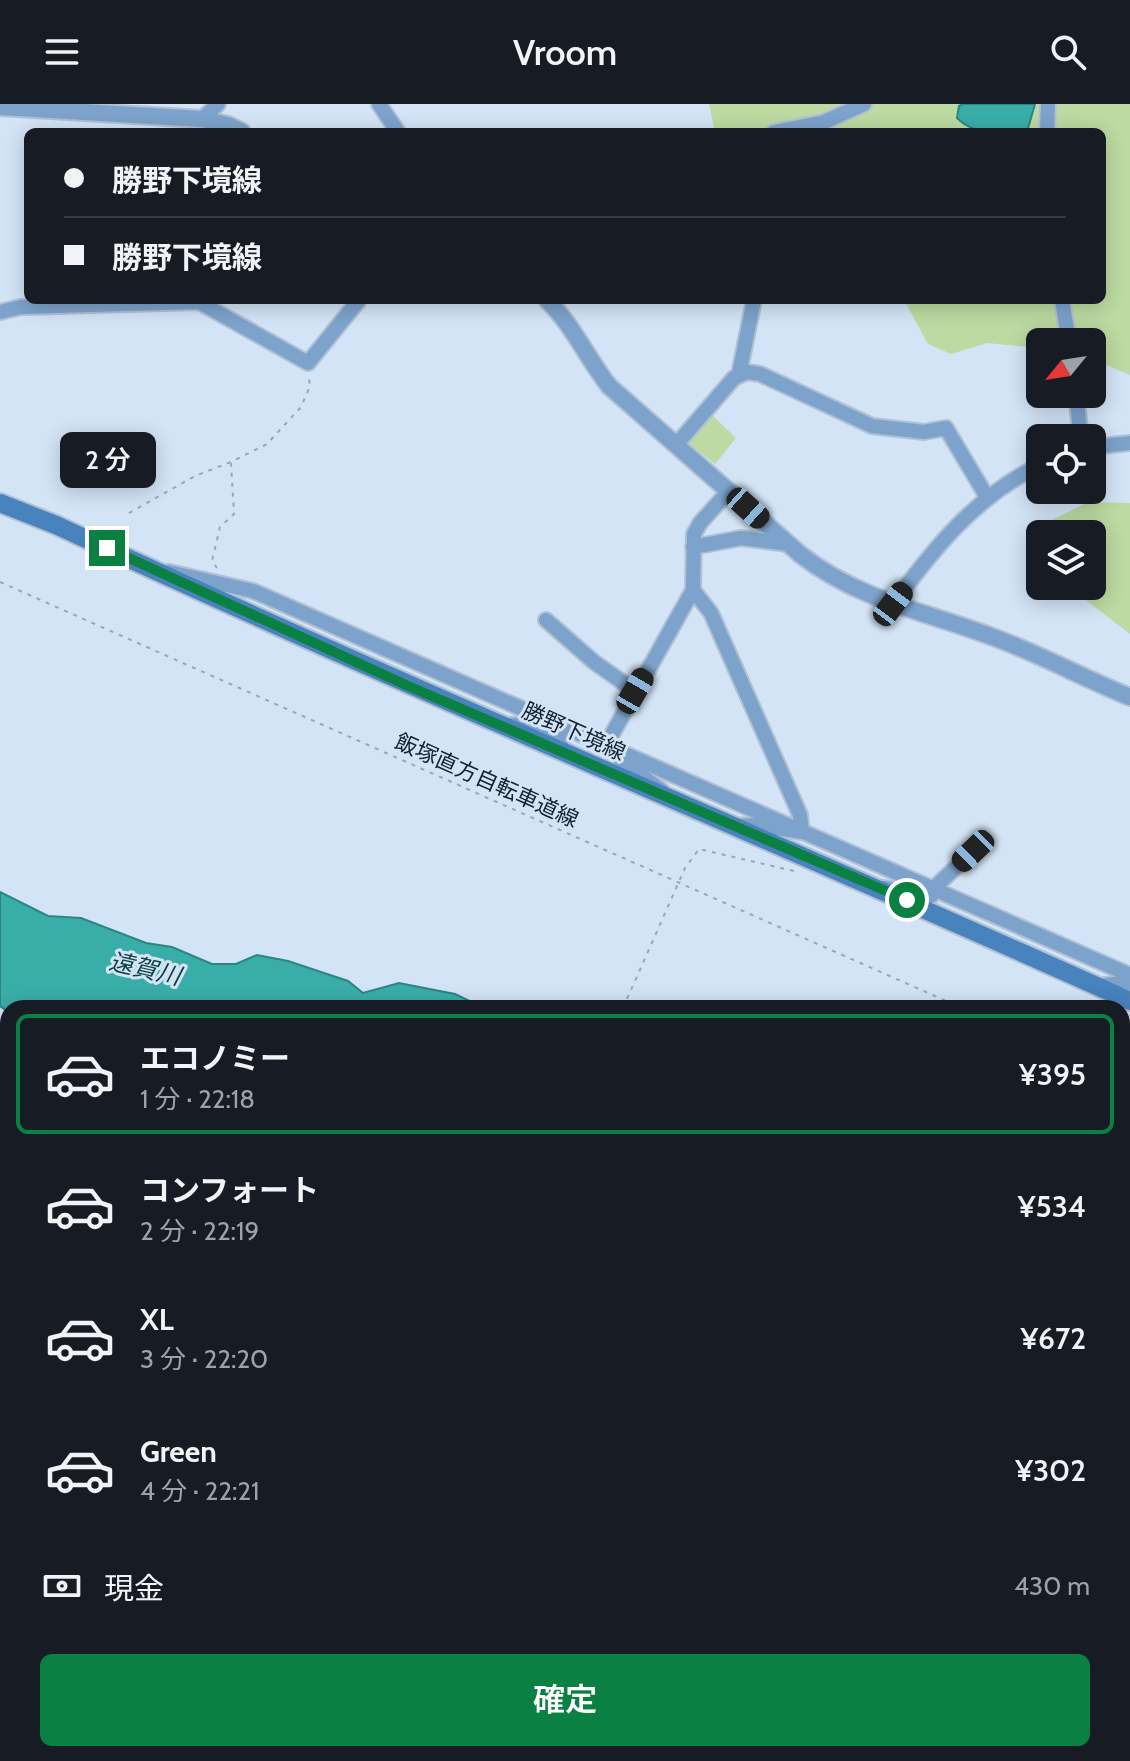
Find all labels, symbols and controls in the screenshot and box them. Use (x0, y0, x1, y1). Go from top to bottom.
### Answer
icon: menu (40, 30, 84, 74)
text: Vroom (513, 30, 617, 74)
icon: search (1046, 30, 1090, 74)
text: 勝野下境線 (112, 162, 262, 199)
text: 勝野下境線 (112, 239, 262, 276)
north arrow (1026, 328, 1106, 408)
map controls (1026, 328, 1106, 600)
button: locate (1026, 424, 1106, 504)
callout: 2 分 (59, 432, 155, 488)
text: 2 分 (85, 444, 131, 476)
car (722, 483, 774, 533)
button: layers (1026, 520, 1106, 600)
route end (89, 530, 125, 566)
car (869, 578, 917, 630)
car (613, 664, 657, 718)
street label: 勝野下境線 (518, 697, 630, 766)
street label: 飯塚直方自転車道線 (391, 728, 583, 833)
car (947, 826, 999, 876)
route start (889, 882, 925, 918)
water label: 遠賀川 (107, 946, 186, 991)
icon: car (44, 1038, 116, 1110)
text: エコノミー (140, 1040, 290, 1077)
text: ¥395 (1019, 1056, 1086, 1093)
text: 1 分 · 22:18 (140, 1083, 255, 1115)
icon: car (44, 1170, 116, 1242)
text: コンフォート (140, 1172, 319, 1209)
text: ¥534 (1018, 1188, 1086, 1225)
text: 2 分 · 22:19 (140, 1215, 259, 1247)
text: XL (140, 1301, 174, 1338)
icon: car (44, 1302, 116, 1374)
text: ¥672 (1020, 1320, 1086, 1357)
text: 3 分 · 22:20 (140, 1343, 268, 1375)
text: Green (140, 1433, 217, 1470)
icon: car (44, 1434, 116, 1506)
text: ¥302 (1015, 1452, 1086, 1489)
text: 4 分 · 22:21 (140, 1475, 260, 1507)
icon: cash (40, 1564, 84, 1608)
text: 現金 (104, 1570, 164, 1607)
text: 430 m (1014, 1570, 1090, 1602)
button: 確定 (40, 1654, 1090, 1746)

